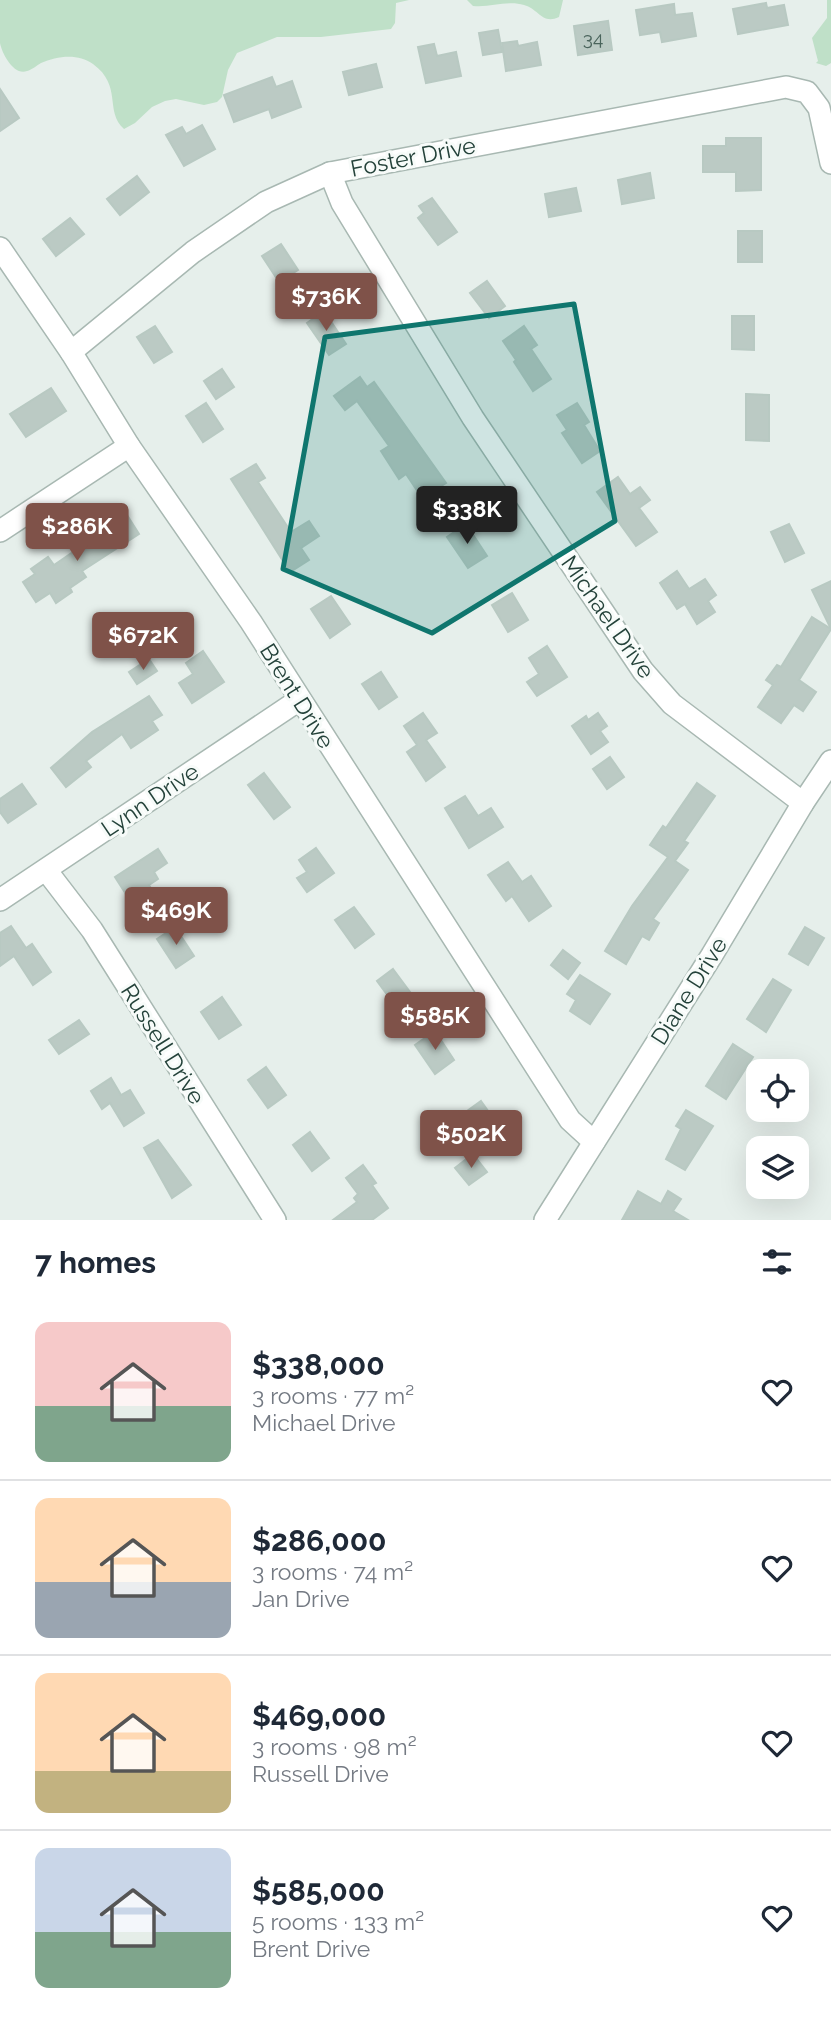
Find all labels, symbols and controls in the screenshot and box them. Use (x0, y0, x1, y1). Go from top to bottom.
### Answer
house number: 34 (583, 27, 603, 49)
street label: Foster Drive (348, 131, 478, 182)
pin: $736K (277, 274, 375, 333)
text: $736K (291, 282, 361, 309)
pin: $338K (418, 486, 516, 546)
text: $338K (432, 495, 502, 522)
pin: $286K (28, 504, 126, 563)
text: $286K (42, 512, 112, 539)
street label: Michael Drive (556, 550, 661, 683)
pin: $672K (94, 612, 192, 672)
text: $672K (108, 621, 178, 648)
street label: Brent Drive (255, 638, 340, 753)
street label: Lynn Drive (96, 757, 204, 842)
pin: $469K (127, 888, 225, 947)
text: $469K (141, 896, 211, 923)
street label: Diane Drive (645, 932, 732, 1049)
street label: Russell Drive (116, 979, 211, 1109)
pin: $585K (386, 992, 484, 1052)
text: $585K (400, 1001, 470, 1028)
map controls (746, 1059, 809, 1199)
button: locate (746, 1059, 809, 1122)
pin: $502K (422, 1110, 520, 1170)
text: $502K (436, 1119, 506, 1146)
button: layers (746, 1136, 809, 1199)
icon: filters (758, 1243, 796, 1281)
text: 7 homes (35, 1245, 156, 1280)
text: $338,000 (252, 1347, 385, 1382)
icon: home (91, 1350, 175, 1434)
icon: heart (758, 1373, 796, 1411)
text: 3 rooms · 77 m² (252, 1382, 414, 1409)
text: Michael Drive (252, 1409, 396, 1436)
text: $286,000 (252, 1523, 387, 1558)
icon: home (91, 1526, 175, 1610)
icon: heart (758, 1549, 796, 1587)
text: 3 rooms · 74 m² (252, 1558, 413, 1585)
text: Jan Drive (252, 1585, 350, 1612)
text: $469,000 (252, 1698, 386, 1733)
icon: home (91, 1701, 175, 1785)
icon: heart (758, 1724, 796, 1762)
text: 3 rooms · 98 m² (252, 1733, 417, 1760)
text: Russell Drive (252, 1760, 389, 1787)
text: $585,000 (252, 1873, 385, 1908)
icon: home (91, 1876, 175, 1960)
icon: heart (758, 1899, 796, 1937)
text: 5 rooms · 133 m² (252, 1908, 424, 1935)
text: Brent Drive (252, 1935, 370, 1962)

